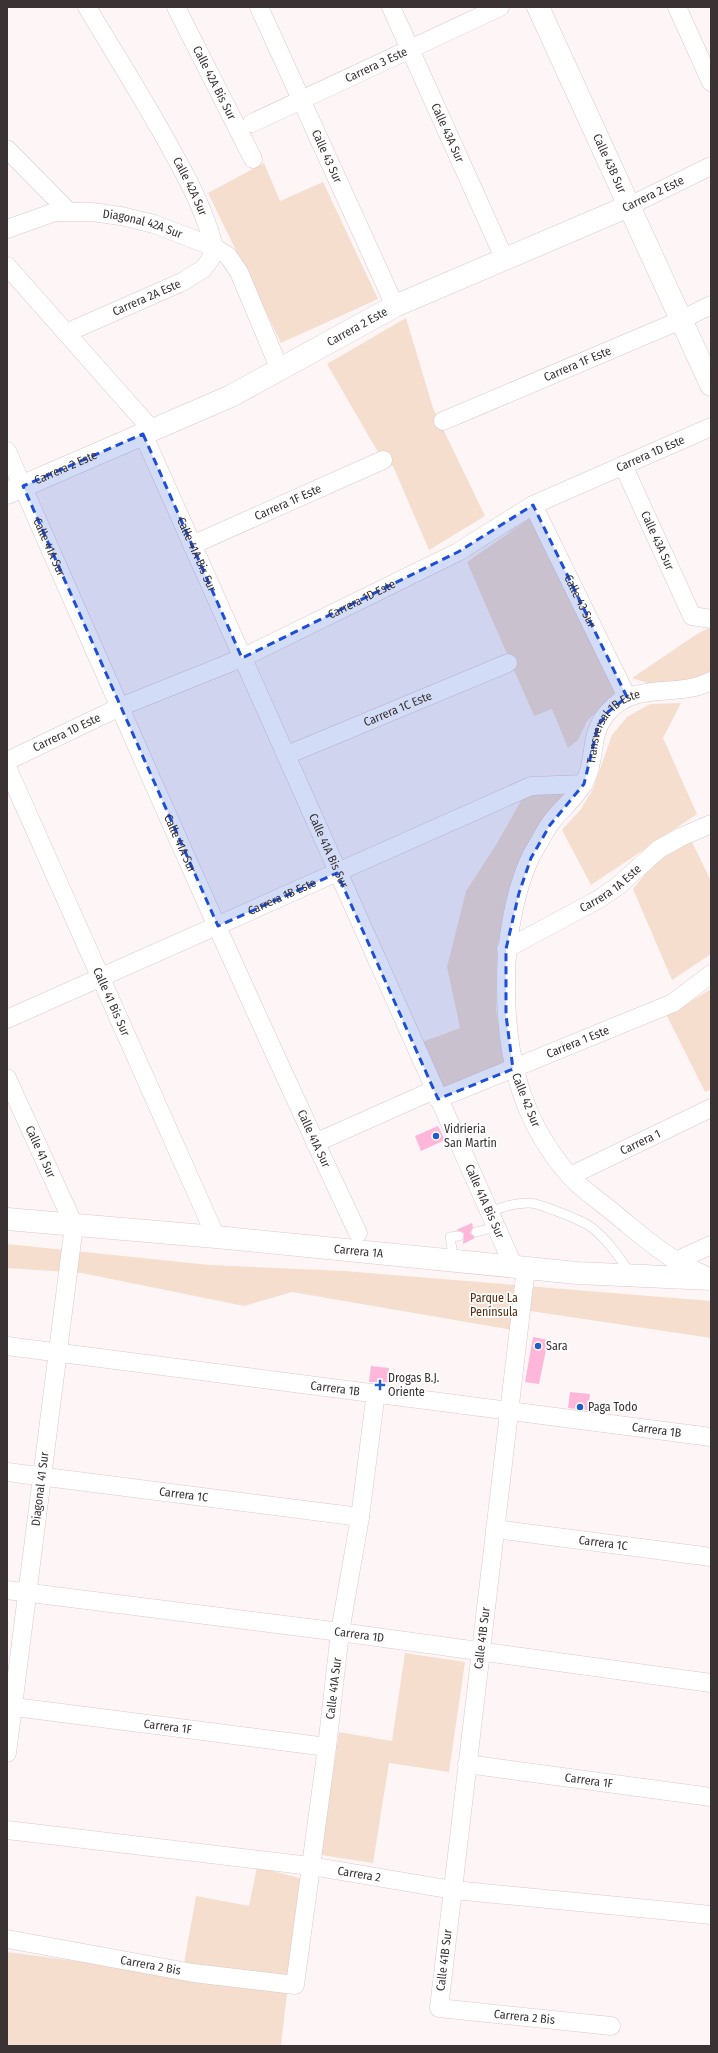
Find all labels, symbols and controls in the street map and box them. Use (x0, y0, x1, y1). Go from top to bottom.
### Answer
street label: Calle 42A Bis Sur (190, 44, 239, 123)
street label: Carrera 3 Este (343, 44, 409, 86)
street label: Calle 43A Sur (428, 101, 467, 165)
street label: Calle 43 Sur (309, 127, 345, 186)
street label: Calle 43B Sur (590, 132, 630, 196)
street label: Calle 42A Sur (170, 155, 210, 218)
street label: Carrera 2 Este (620, 173, 686, 215)
street label: Diagonal 42A Sur (102, 207, 185, 242)
street label: Carrera 2A Este (110, 276, 183, 319)
street label: Carrera 2 Este (324, 305, 390, 349)
street label: Carrera 1F Este (542, 344, 613, 384)
street label: Carrera 1D Este (614, 432, 687, 475)
street label: Carrera 2 Este (32, 448, 99, 487)
street label: Carrera 1F Este (252, 481, 324, 523)
street label: Calle 43A Sur (638, 509, 677, 573)
street label: Calle 41A Bis Sur (174, 515, 220, 595)
street label: Calle 41A Sur (30, 516, 68, 579)
street label: Calle 43 Sur (561, 572, 599, 631)
street label: Carrera 1D Este (326, 577, 398, 622)
street label: Transversal 1B Este (584, 687, 642, 765)
street label: Carrera 1C Este (362, 688, 434, 729)
street label: Carrera 1D Este (30, 710, 103, 755)
street label: Calle 41A Bis Sur (306, 811, 351, 891)
street label: Calle 41A Sur (161, 812, 199, 876)
street label: Carrera 1A Este (577, 862, 644, 915)
street label: Carrera 1B Este (246, 875, 318, 918)
street label: Calle 41 Bis Sur (90, 965, 133, 1039)
street label: Carrera 1 Este (544, 1023, 611, 1061)
street label: Calle 42 Sur (509, 1071, 543, 1130)
street label: Calle 41A Sur (294, 1108, 334, 1171)
place label: Vidrieria San Martin (444, 1122, 497, 1150)
street label: Calle 41 Sur (23, 1123, 59, 1181)
street label: Carrera 1 (618, 1126, 663, 1158)
marker: Vidrieria San Martin (431, 1131, 441, 1141)
street label: Calle 41A Bis Sur (462, 1162, 508, 1241)
street label: Carrera 1A (333, 1242, 384, 1261)
park label: Parque La Península (470, 1291, 518, 1319)
place label: Sara (546, 1339, 568, 1353)
marker: Sara (533, 1341, 543, 1351)
place label: Drogas B.J. Oriente (388, 1371, 440, 1399)
street label: Carrera 1B (310, 1378, 361, 1399)
marker: Drogas B.J. Oriente (375, 1380, 385, 1390)
place label: Paga Todo (588, 1400, 637, 1414)
marker: Paga Todo (575, 1402, 585, 1412)
street label: Carrera 1B (631, 1420, 683, 1440)
street label: Diagonal 41 Sur (29, 1450, 52, 1527)
street label: Carrera 1C (158, 1484, 209, 1505)
street label: Carrera 1C (578, 1533, 628, 1553)
street label: Calle 41B Sur (471, 1605, 493, 1670)
street label: Carrera 1D (333, 1624, 385, 1645)
street label: Calle 41A Sur (323, 1656, 344, 1720)
street label: Carrera 1F (143, 1717, 193, 1737)
street label: Carrera 1F (564, 1770, 615, 1791)
street label: Carrera 2 (336, 1864, 382, 1885)
street label: Calle 41B Sur (433, 1927, 455, 1992)
street label: Carrera 2 Bis (119, 1953, 182, 1978)
street label: Carrera 2 Bis (493, 2007, 556, 2027)

